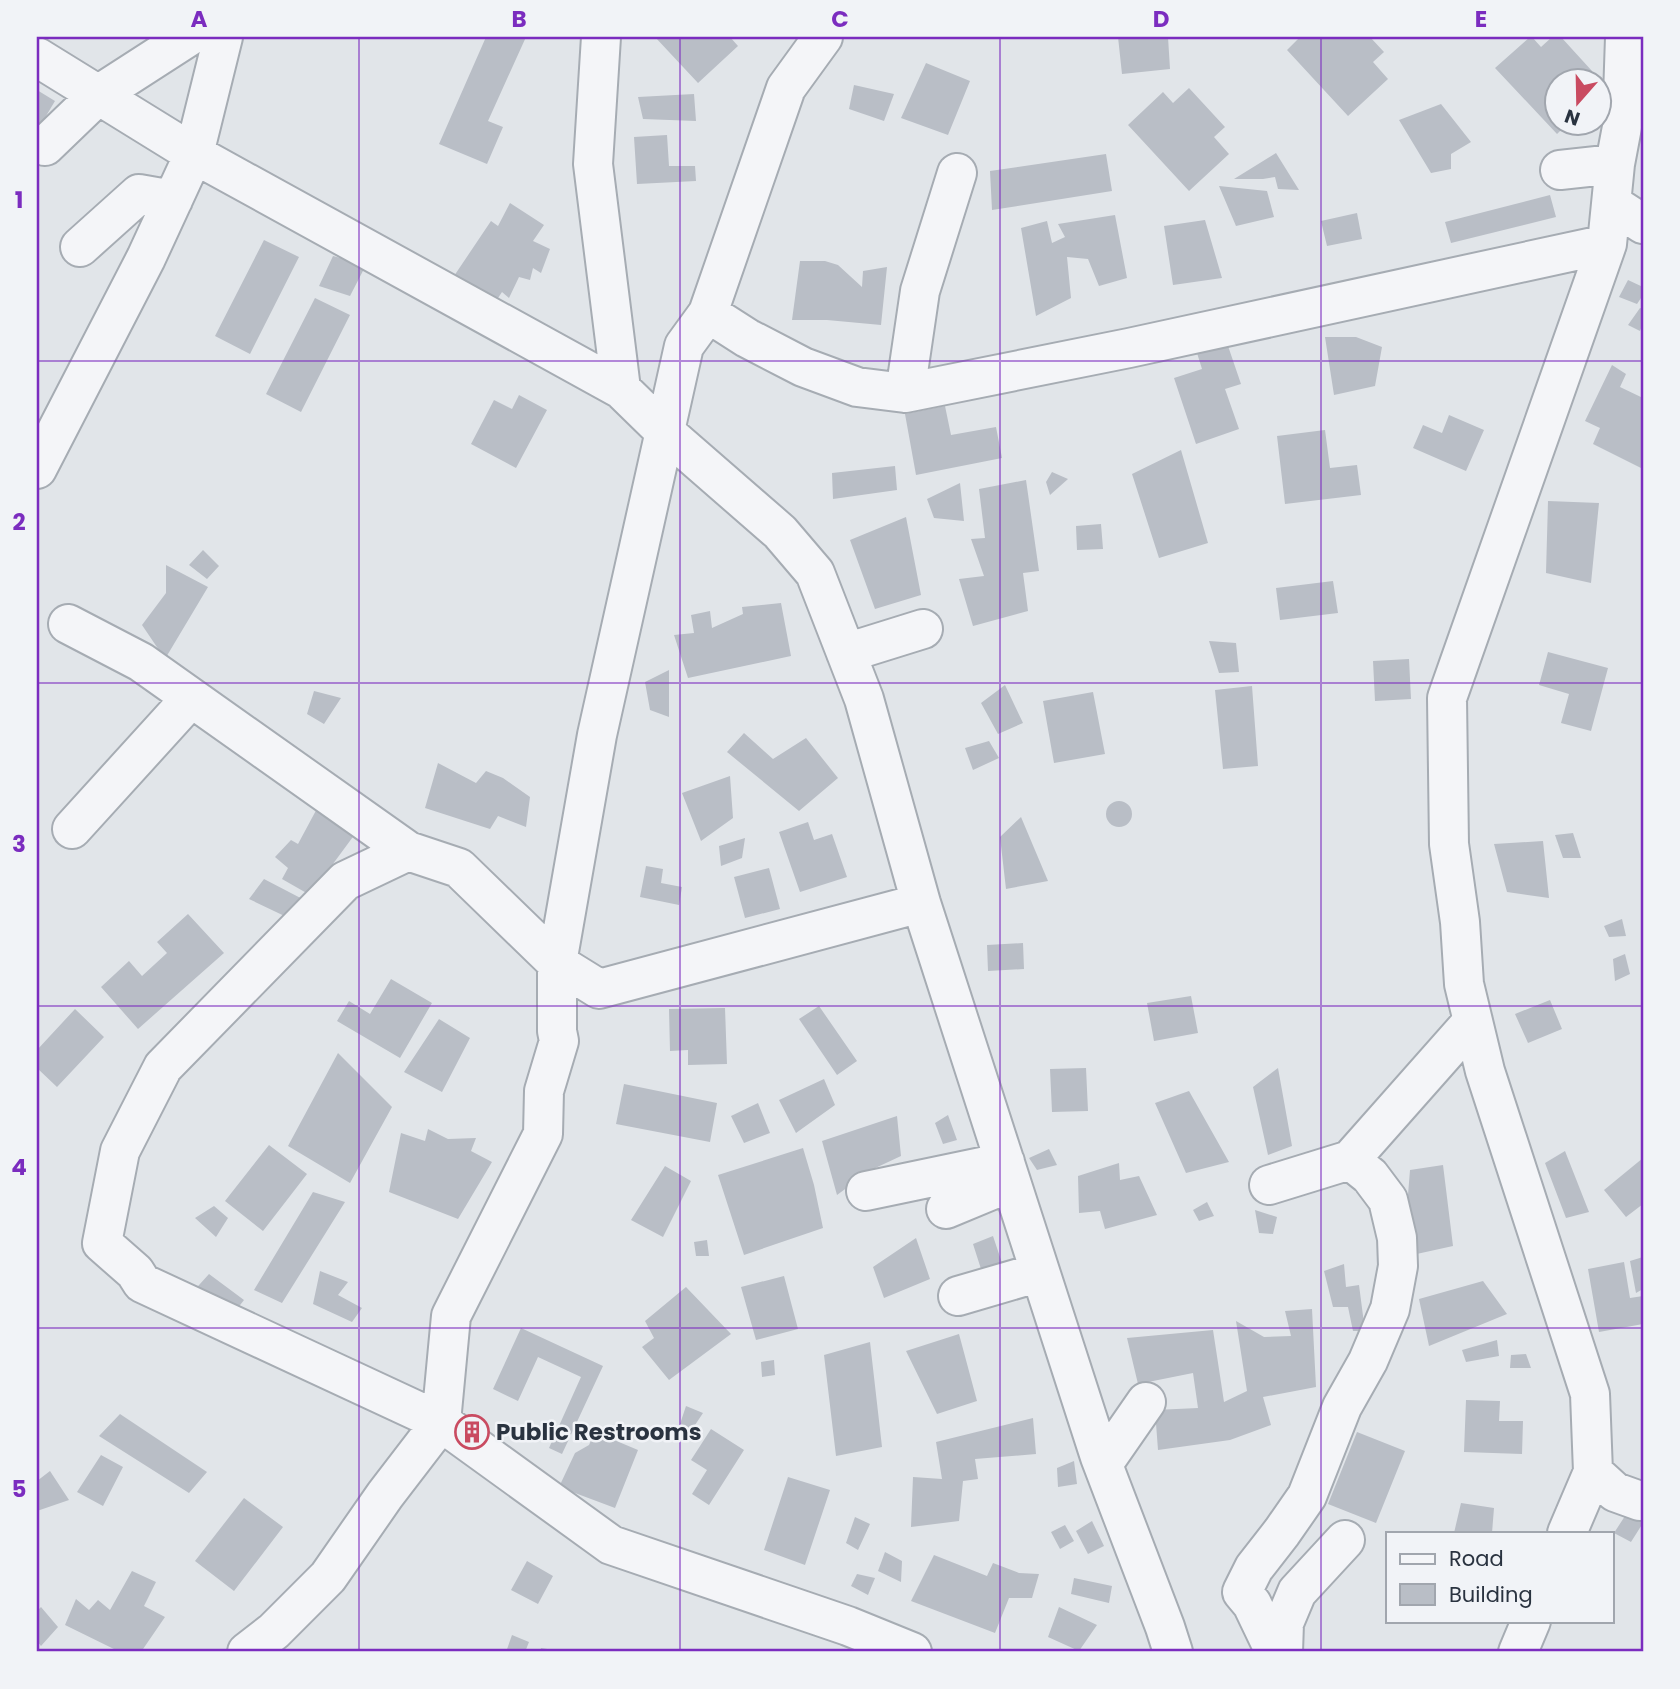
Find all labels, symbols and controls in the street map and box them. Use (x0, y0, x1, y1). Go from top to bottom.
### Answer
text: A (191, 3, 208, 35)
text: B (511, 3, 527, 35)
text: C (831, 3, 849, 35)
text: D (1153, 3, 1169, 35)
text: E (1475, 3, 1487, 35)
north arrow (1544, 66, 1614, 136)
text: N (1561, 102, 1584, 133)
text: 1 (15, 184, 23, 216)
text: 2 (12, 506, 26, 538)
text: 3 (12, 828, 26, 860)
text: 4 (11, 1151, 27, 1183)
building icon: Public Restrooms (453, 1413, 491, 1451)
place label: Public Restrooms (496, 1416, 702, 1448)
text: 5 (12, 1473, 26, 1505)
legend (1386, 1532, 1614, 1622)
text: Road (1449, 1544, 1504, 1573)
text: Building (1449, 1580, 1533, 1609)

